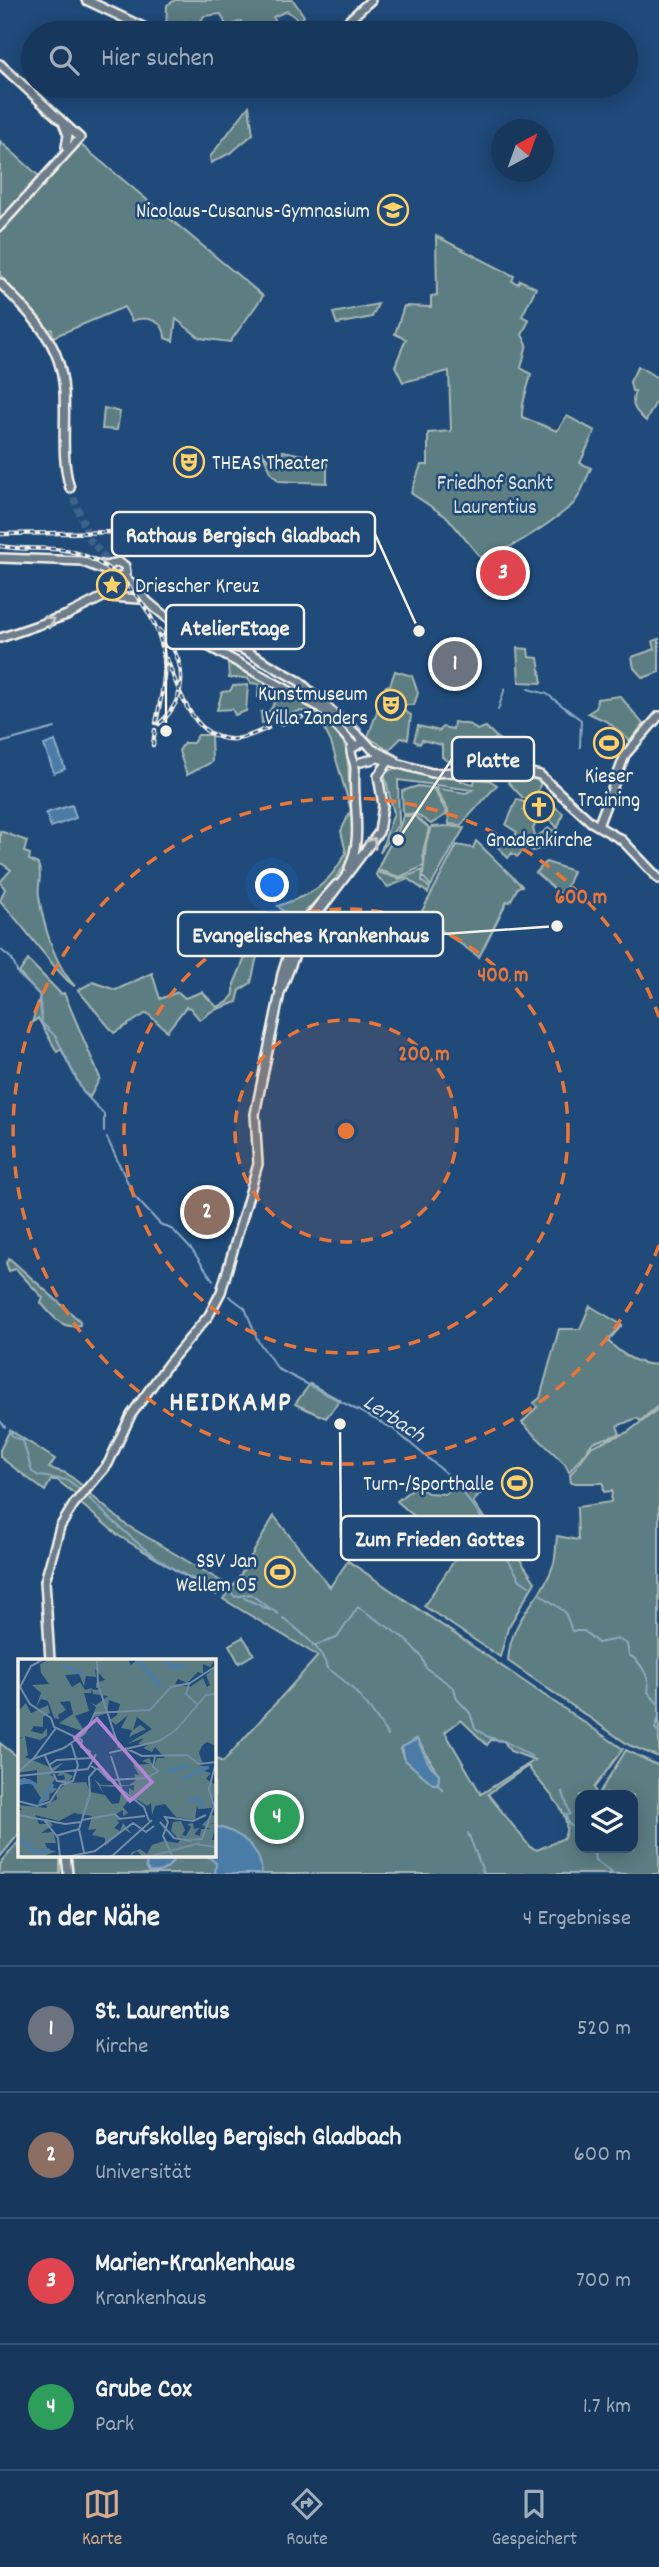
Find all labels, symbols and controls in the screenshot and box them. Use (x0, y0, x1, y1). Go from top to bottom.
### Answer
search box (21, 21, 638, 98)
icon: search (45, 41, 83, 79)
text: Hier suchen (101, 41, 214, 78)
north arrow (491, 119, 554, 182)
school or university icon: Nicolaus-Cusanus-Gymnasium (376, 193, 410, 227)
place label: Nicolaus-Cusanus-Gymnasium (136, 198, 370, 228)
theatre icon: THEAS Theater (172, 445, 206, 479)
place label: THEAS Theater (212, 450, 328, 480)
park label: Friedhof Sankt Laurentius (437, 470, 553, 524)
callout: Rathaus Bergisch Gladbach (112, 512, 375, 556)
text: Rathaus Bergisch Gladbach (126, 521, 360, 554)
pin: 3 (480, 547, 526, 599)
place icon: Driescher Kreuz (95, 568, 129, 602)
place label: Driescher Kreuz (135, 573, 259, 603)
callout: AtelierEtage (166, 605, 304, 649)
text: AtelierEtage (180, 614, 290, 647)
one-way arrow (43, 615, 56, 629)
pin: 1 (432, 638, 478, 690)
place label: Kunstmuseum Villa Zanders (258, 681, 368, 735)
theatre icon: Kunstmuseum Villa Zanders (374, 688, 408, 722)
sports icon: Kieser Training (592, 726, 626, 760)
callout: Platte (452, 737, 534, 781)
text: Platte (466, 746, 520, 779)
place label: Kieser Training (578, 763, 640, 817)
church icon: Gnadenkirche (522, 790, 556, 824)
place label: Gnadenkirche (486, 827, 592, 857)
one-way arrow (364, 837, 377, 850)
your location (255, 868, 289, 902)
text: 600 m (555, 884, 607, 914)
callout: Evangelisches Krankenhaus (178, 912, 443, 956)
text: Evangelisches Krankenhaus (192, 921, 430, 954)
text: 400 m (478, 962, 528, 992)
text: 200 m (398, 1041, 450, 1071)
centre of rings (334, 1119, 358, 1143)
pin: 2 (184, 1186, 230, 1238)
district label: HEIDKAMP (169, 1385, 293, 1425)
water label: Lerbach (355, 1387, 432, 1453)
sports icon: Turn-/Sporthalle (500, 1466, 534, 1500)
place label: Turn-/Sporthalle (363, 1471, 494, 1501)
callout: Zum Frieden Gottes (341, 1516, 539, 1560)
text: Zum Frieden Gottes (355, 1525, 525, 1558)
place label: SSV Jan Wellem 05 (176, 1548, 257, 1602)
sports icon: SSV Jan Wellem 05 (263, 1555, 297, 1589)
inset map (18, 1659, 215, 1856)
map controls (575, 1790, 638, 1853)
button: layers (575, 1790, 638, 1853)
pin: 4 (254, 1791, 300, 1843)
text: In der Nähe (28, 1898, 160, 1941)
text: 4 Ergebnisse (523, 1903, 631, 1936)
text: St. Laurentius (95, 1994, 230, 2031)
text: 1 (48, 2013, 54, 2046)
text: 520 m (577, 2013, 631, 2046)
text: Kirche (95, 2031, 148, 2064)
text: Berufskolleg Bergisch Gladbach (95, 2120, 401, 2157)
text: 2 (46, 2139, 56, 2172)
text: 600 m (574, 2139, 631, 2172)
text: Universität (95, 2157, 192, 2190)
text: Marien-Krankenhaus (95, 2246, 295, 2283)
text: 3 (46, 2265, 56, 2298)
text: 700 m (576, 2265, 631, 2298)
text: Krankenhaus (95, 2283, 207, 2316)
text: Grube Cox (95, 2372, 192, 2409)
text: 4 (46, 2391, 56, 2424)
text: 1.7 km (583, 2391, 631, 2424)
text: Park (95, 2409, 134, 2442)
tab: Karte (82, 2485, 122, 2554)
tab: Route (286, 2485, 328, 2554)
tab: Gespeichert (492, 2485, 577, 2554)

